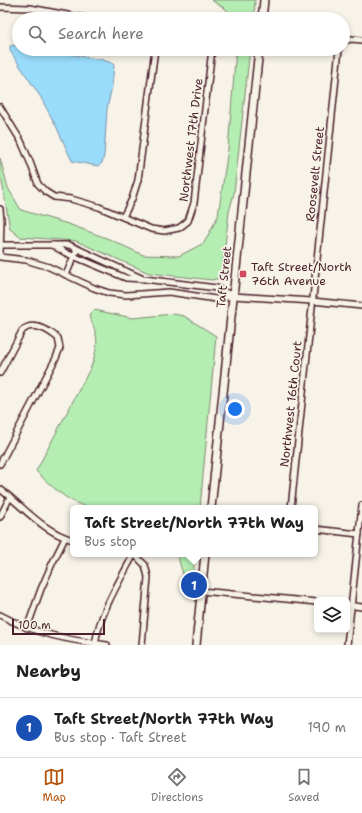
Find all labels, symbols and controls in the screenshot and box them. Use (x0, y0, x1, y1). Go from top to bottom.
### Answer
search box (12, 12, 350, 56)
icon: search (26, 23, 48, 45)
text: Search here (58, 24, 144, 44)
street label: Northwest 17th Drive (175, 77, 207, 203)
street label: Roosevelt Street (302, 126, 328, 222)
street label: Taft Street (213, 245, 235, 309)
place label: Taft Street/North 76th Avenue (251, 259, 352, 289)
marker: Taft Street/North 76th Avenue (238, 269, 248, 279)
street label: Northwest 16th Court (276, 340, 306, 468)
your location (225, 399, 245, 419)
popup (70, 505, 318, 557)
text: Taft Street/North 77th Way (84, 513, 304, 533)
text: Bus stop (84, 533, 137, 550)
pin: 1 (181, 570, 207, 600)
map controls (314, 597, 350, 633)
button: layers (314, 597, 350, 633)
scale bar (12, 617, 105, 636)
text: 100 m (18, 618, 51, 633)
text: Nearby (16, 660, 81, 682)
text: Taft Street/North 77th Way (54, 709, 274, 729)
text: 1 (26, 719, 32, 736)
text: 190 m (307, 719, 346, 736)
text: Bus stop · Taft Street (54, 729, 186, 746)
tab: Map (42, 766, 66, 805)
tab: Directions (151, 766, 203, 805)
tab: Saved (288, 766, 320, 805)

